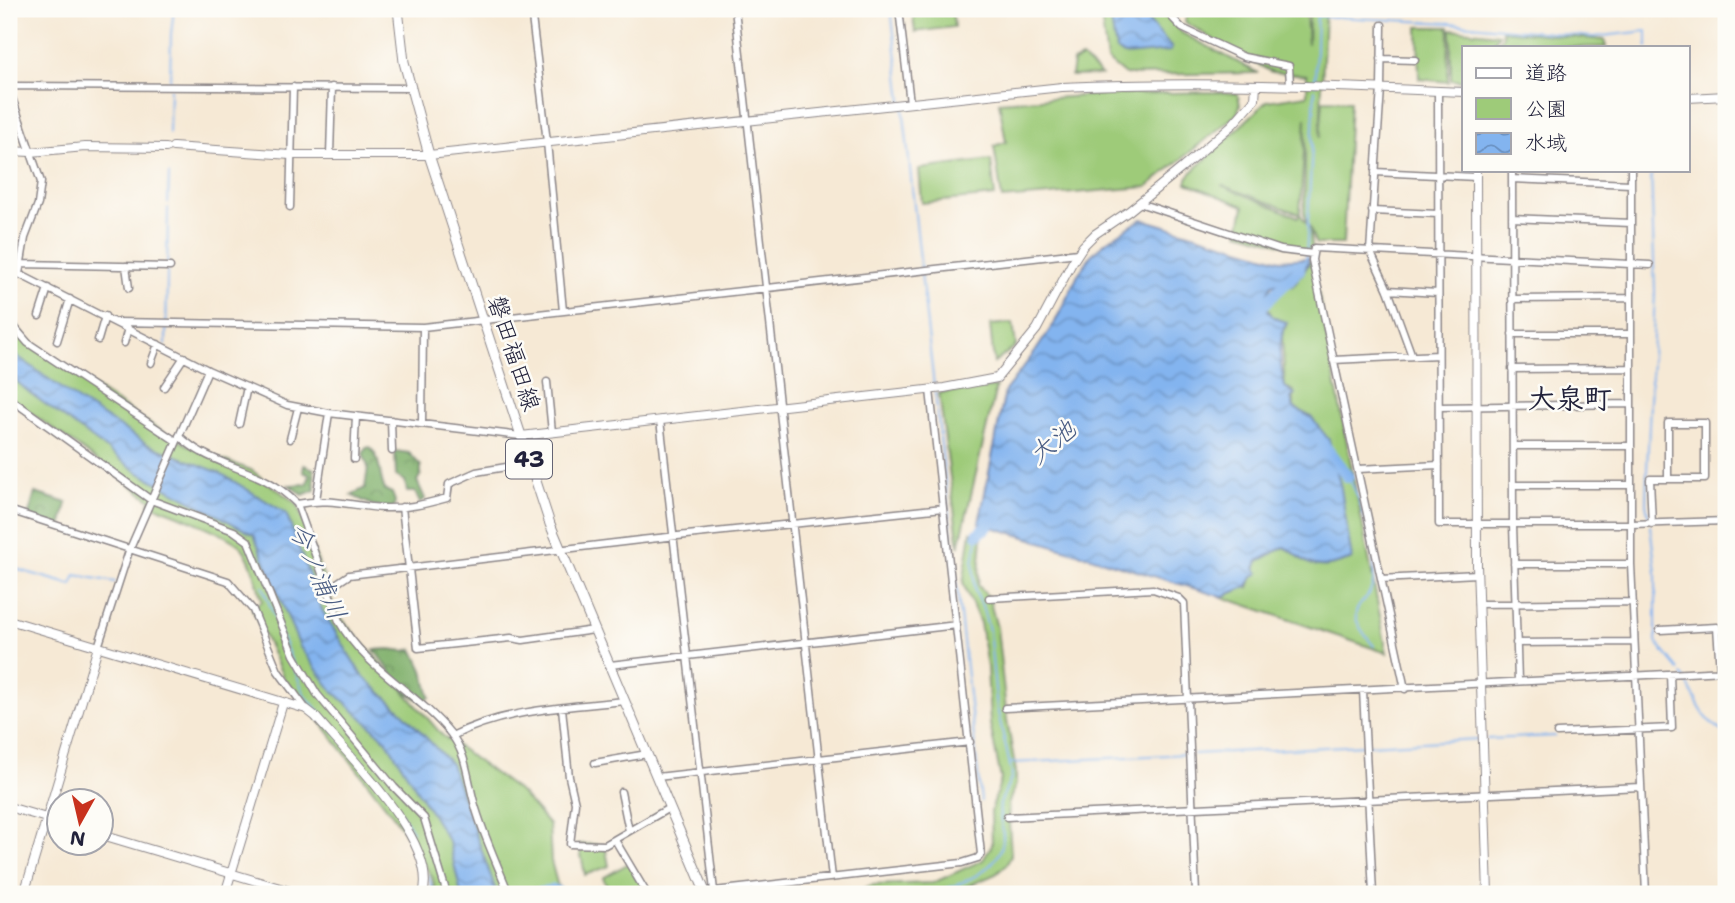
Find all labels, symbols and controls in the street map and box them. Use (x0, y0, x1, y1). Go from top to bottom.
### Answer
legend (1462, 46, 1690, 172)
text: 道路 (1525, 59, 1567, 87)
text: 公園 (1525, 95, 1567, 123)
text: 水域 (1525, 129, 1567, 157)
street label: 磐田福田線 (480, 291, 548, 415)
district label: 大泉町 (1528, 379, 1612, 417)
water label: 大池 (1021, 411, 1084, 472)
road number: 43 (506, 440, 552, 478)
water label: 今ノ浦川 (281, 516, 356, 625)
north arrow (46, 788, 116, 858)
text: N (69, 825, 87, 852)

